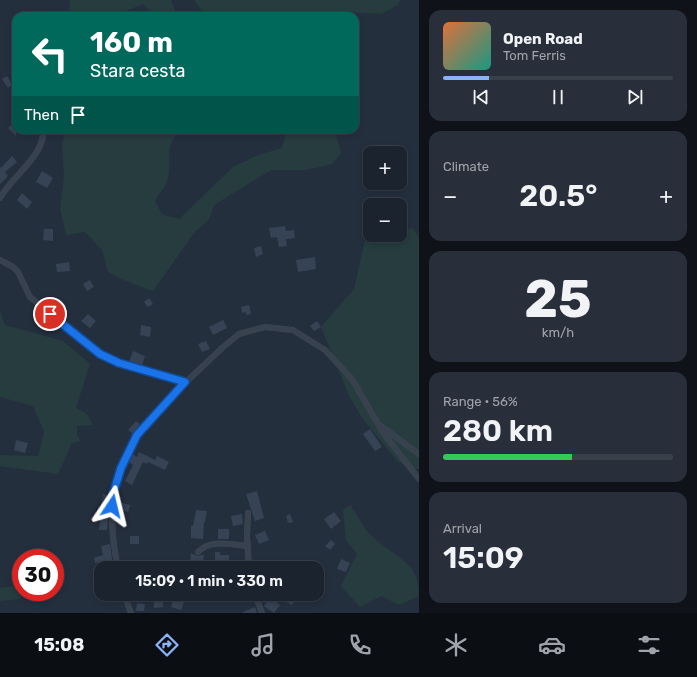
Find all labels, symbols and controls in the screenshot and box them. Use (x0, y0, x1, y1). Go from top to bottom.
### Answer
text: 160 m (90, 26, 173, 59)
icon: left (24, 28, 76, 80)
text: Open Road (503, 30, 583, 48)
text: Tom Ferris (503, 48, 566, 63)
text: Stara cesta (90, 60, 185, 82)
icon: previous (470, 86, 492, 108)
icon: pause (547, 86, 569, 108)
icon: next (624, 86, 646, 108)
icon: arrive (67, 104, 89, 126)
text: Then (24, 106, 59, 124)
map controls (363, 146, 407, 242)
button: + (363, 146, 407, 190)
text: Climate (443, 159, 489, 174)
text: 20.5° (519, 178, 597, 214)
text: − (443, 183, 457, 210)
text: + (659, 183, 673, 210)
button: − (363, 198, 407, 242)
text: 25 (524, 268, 592, 330)
pin (33, 297, 67, 331)
icon: arrive (39, 303, 61, 325)
text: km/h (542, 325, 574, 340)
text: Range · 56% (443, 394, 518, 409)
text: 280 km (443, 413, 553, 449)
position arrow (91, 485, 133, 527)
text: Arrival (443, 521, 482, 536)
text: 15:09 (443, 540, 524, 576)
speed limit sign: 30 (12, 549, 64, 601)
text: 15:09 · 1 min · 330 m (135, 572, 283, 590)
icon: directions (153, 631, 181, 659)
icon: music (249, 631, 277, 659)
icon: phone (346, 631, 374, 659)
icon: climate (442, 631, 470, 659)
icon: car (538, 631, 566, 659)
icon: filters (635, 631, 663, 659)
text: 15:08 (34, 634, 84, 656)

